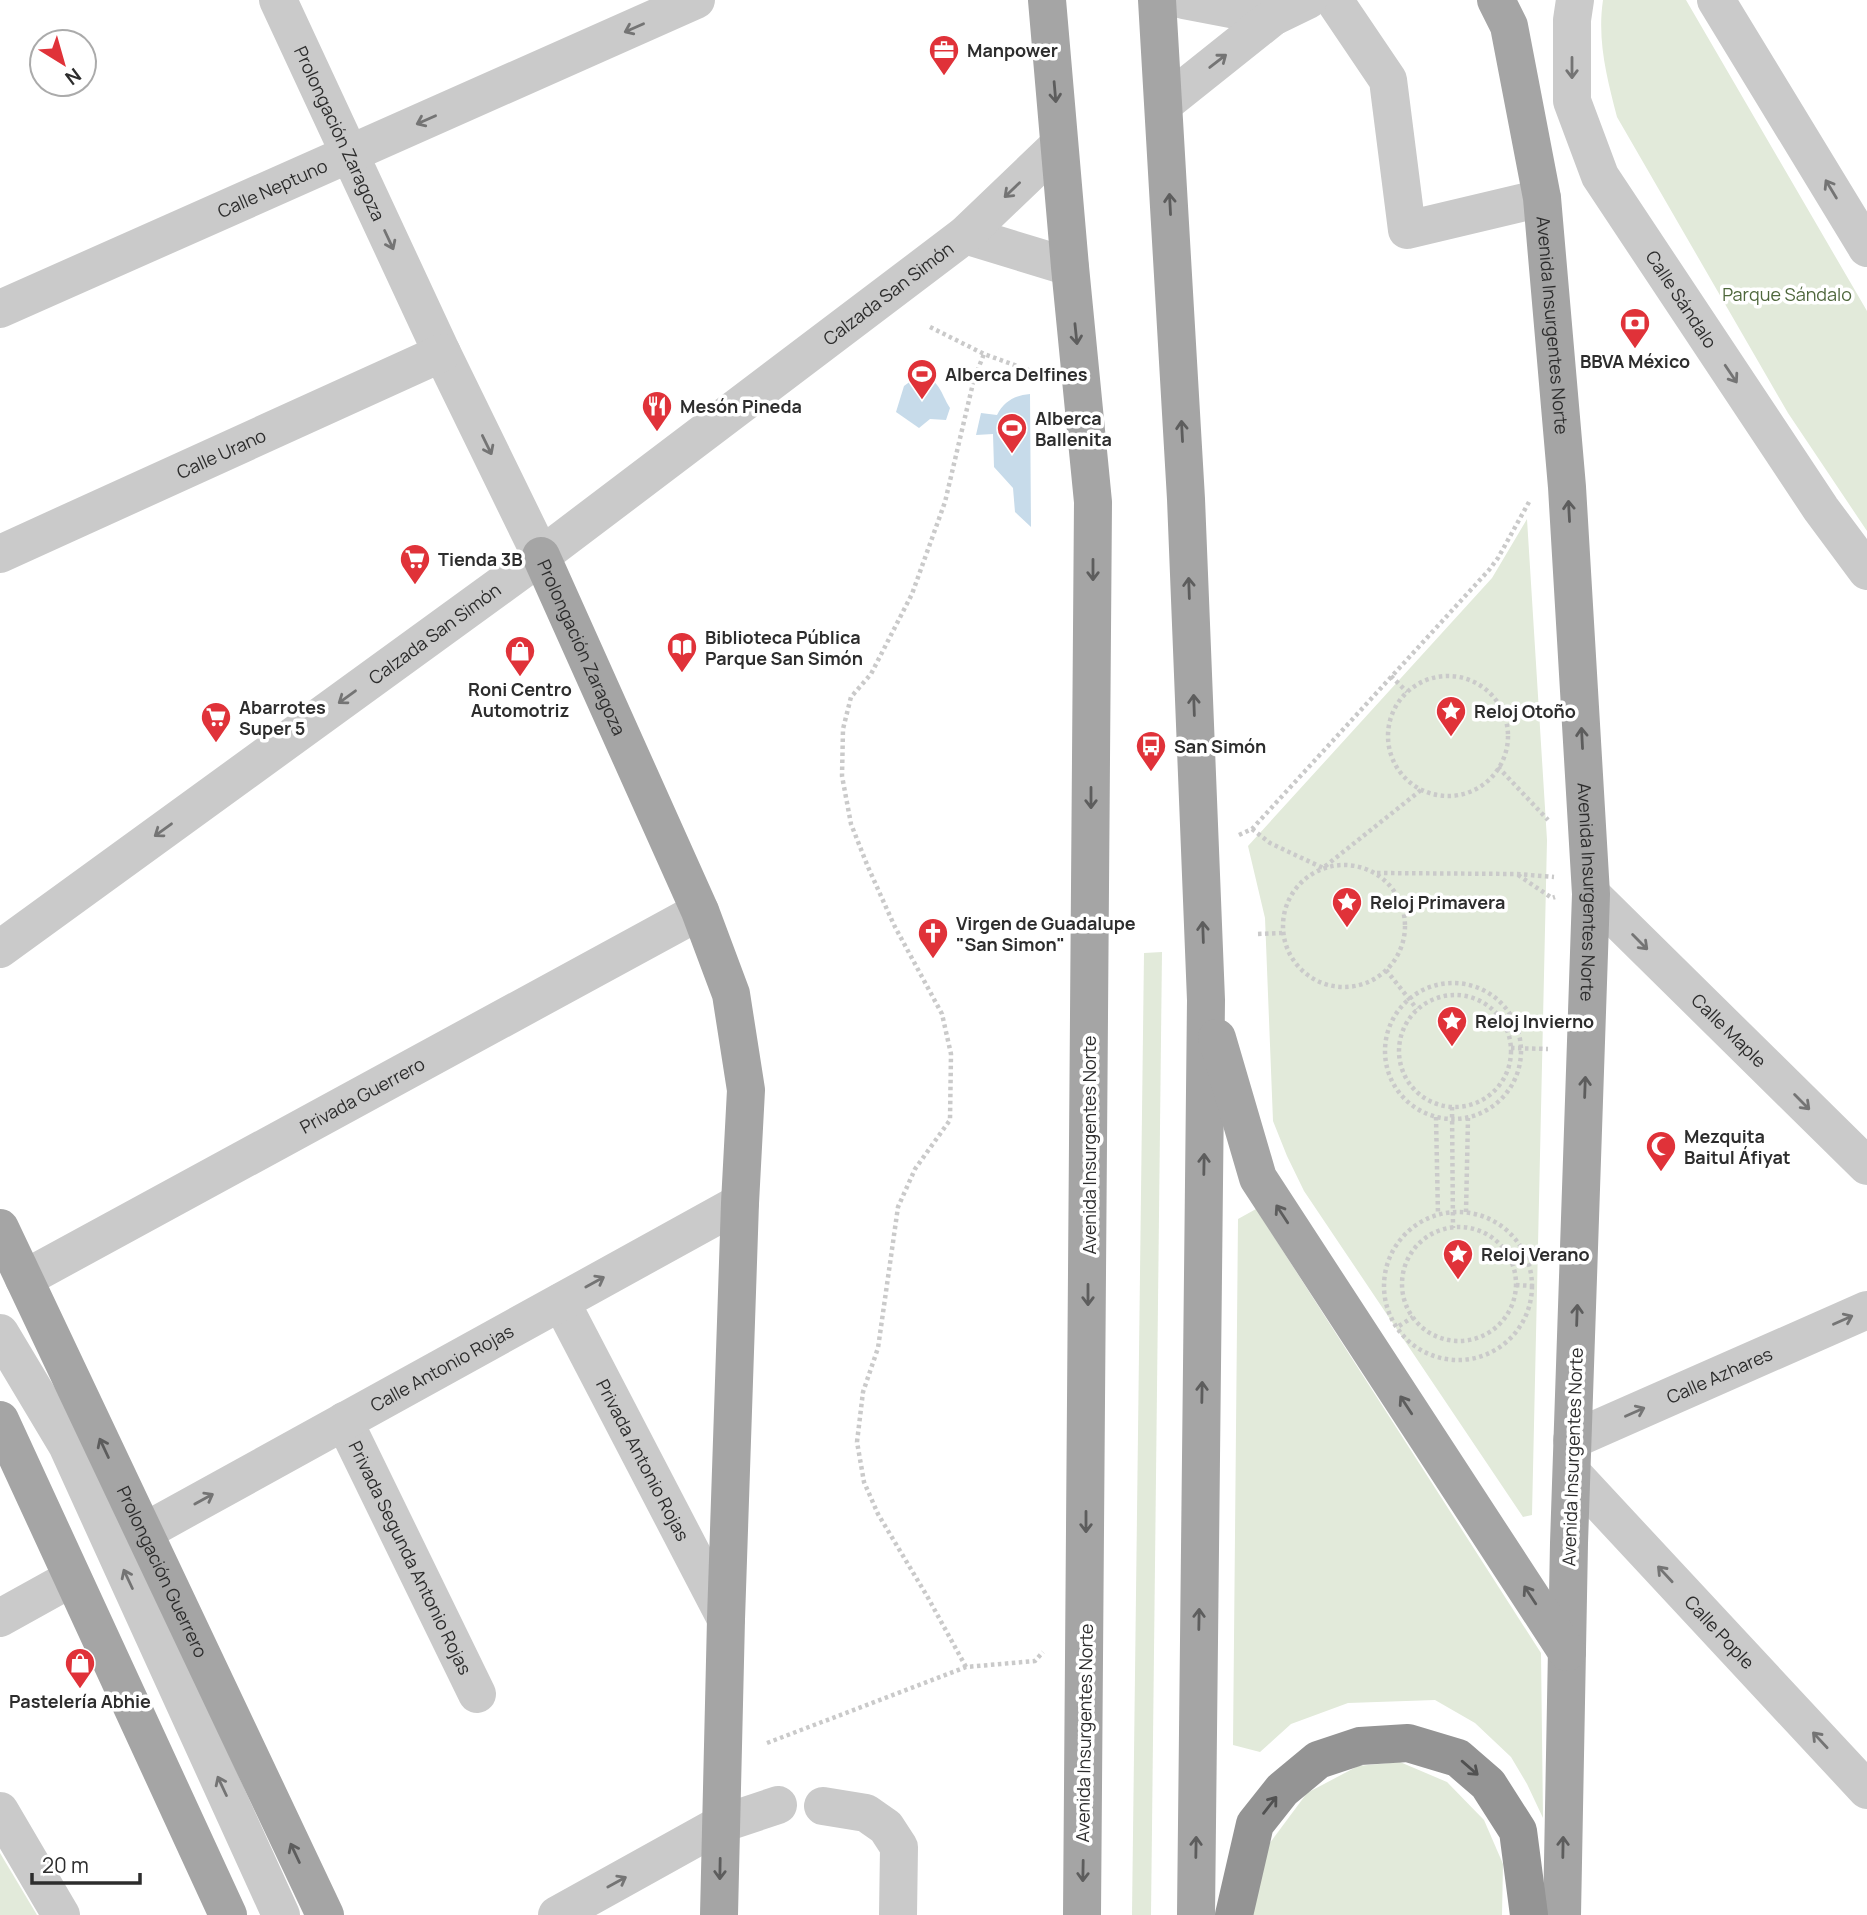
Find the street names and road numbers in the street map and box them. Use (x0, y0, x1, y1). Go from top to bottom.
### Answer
street label: Prolongación Zaragoza (289, 42, 391, 225)
street label: Calle Neptuno (214, 153, 331, 223)
street label: Avenida Insurgentes Norte (1532, 215, 1574, 435)
street label: Calzada San Simón (818, 236, 958, 350)
street label: Calle Sándalo (1641, 245, 1723, 353)
street label: Calle Urano (173, 423, 270, 484)
street label: Prolongación Zaragoza (532, 556, 632, 739)
street label: Calzada San Simón (364, 577, 505, 689)
street label: Avenida Insurgentes Norte (1572, 782, 1603, 1002)
street label: Calle Maple (1687, 988, 1772, 1072)
street label: Avenida Insurgentes Norte (1077, 1036, 1101, 1254)
street label: Privada Guerrero (295, 1051, 429, 1139)
street label: Calle Antonio Rojas (366, 1318, 518, 1417)
street label: Calle Azhares (1663, 1341, 1776, 1409)
street label: Avenida Insurgentes Norte (1556, 1347, 1588, 1567)
street label: Privada Antonio Rojas (591, 1375, 695, 1545)
street label: Privada Segunda Antonio Rojas (343, 1437, 478, 1678)
street label: Prolongación Guerrero (112, 1482, 213, 1661)
street label: Calle Pople (1680, 1590, 1760, 1674)
street label: Avenida Insurgentes Norte (1070, 1623, 1098, 1843)

